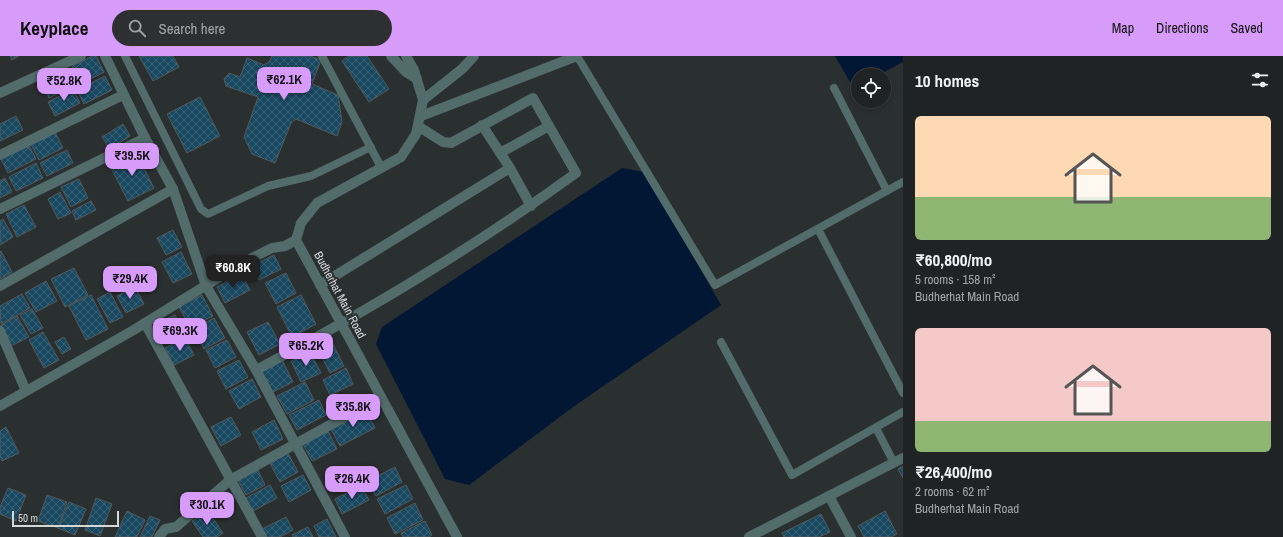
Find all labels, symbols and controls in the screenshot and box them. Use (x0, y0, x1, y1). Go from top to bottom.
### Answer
search box (112, 10, 392, 46)
text: Keyplace (20, 15, 88, 41)
icon: search (126, 17, 148, 39)
text: Search here (158, 18, 225, 39)
text: Map (1112, 19, 1134, 37)
text: Directions (1156, 19, 1208, 37)
text: Saved (1230, 19, 1263, 37)
pin: ₹62.1K (251, 67, 317, 101)
pin: ₹52.8K (31, 68, 97, 102)
map controls (851, 68, 891, 108)
button: locate (851, 68, 891, 108)
text: 10 homes (915, 69, 979, 92)
icon: filters (1249, 69, 1271, 91)
text: ₹62.1K (266, 71, 302, 88)
text: ₹52.8K (46, 72, 82, 89)
icon: home (1057, 142, 1129, 214)
pin: ₹39.5K (99, 143, 165, 177)
text: ₹39.5K (114, 147, 150, 164)
text: ₹60,800/mo (915, 248, 992, 271)
street label: Budherhat Main Road (310, 249, 370, 341)
pin: ₹60.8K (200, 255, 266, 289)
text: ₹60.8K (215, 259, 251, 276)
pin: ₹29.4K (97, 266, 163, 300)
text: ₹29.4K (112, 270, 148, 287)
text: 5 rooms · 158 m² (915, 271, 996, 288)
text: Budherhat Main Road (915, 288, 1019, 305)
pin: ₹69.3K (147, 318, 213, 352)
text: ₹69.3K (162, 322, 198, 339)
pin: ₹65.2K (273, 333, 339, 367)
text: ₹65.2K (288, 337, 324, 354)
icon: home (1057, 354, 1129, 426)
pin: ₹35.8K (320, 394, 386, 428)
text: ₹35.8K (335, 398, 371, 415)
text: ₹26,400/mo (915, 460, 992, 483)
pin: ₹26.4K (319, 466, 385, 500)
text: ₹26.4K (334, 470, 370, 487)
text: 2 rooms · 62 m² (915, 483, 990, 500)
pin: ₹30.1K (174, 492, 240, 526)
text: ₹30.1K (189, 496, 225, 513)
text: Budherhat Main Road (915, 500, 1019, 517)
scale bar (12, 509, 119, 528)
text: 50 m (18, 511, 38, 525)

